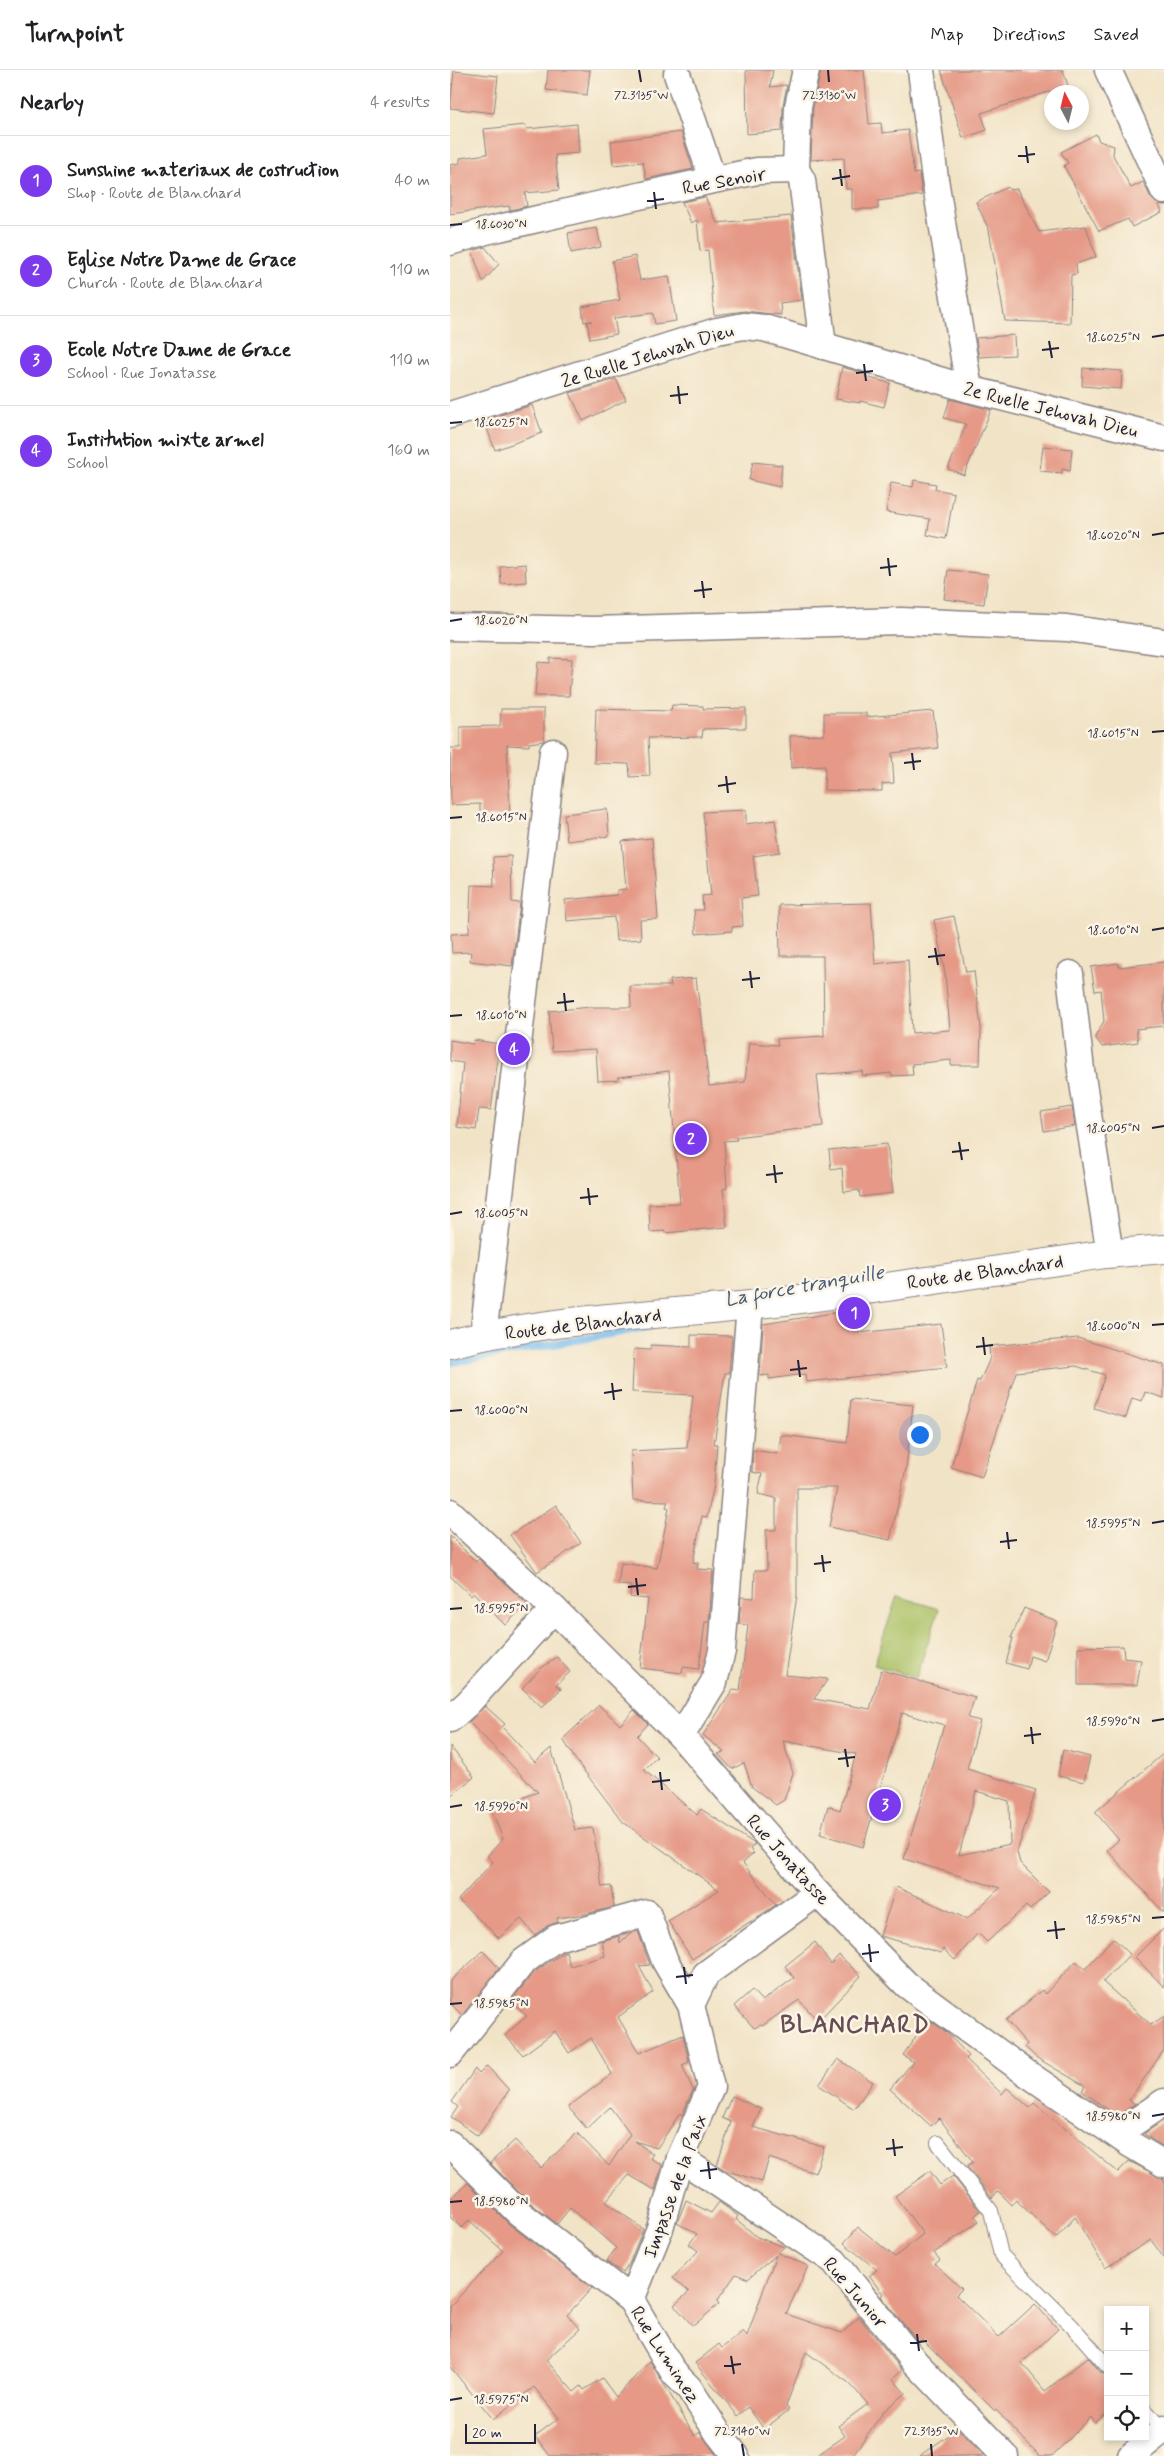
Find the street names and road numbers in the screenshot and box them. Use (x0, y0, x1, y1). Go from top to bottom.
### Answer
street label: Rue Senoir (680, 162, 768, 201)
street label: 2e Ruelle Jehovah Dieu (558, 318, 737, 395)
street label: 2e Ruelle Jehovah Dieu (961, 377, 1141, 444)
street label: Route de Blanchard (906, 1249, 1065, 1296)
street label: Route de Blanchard (504, 1302, 663, 1346)
street label: Rue Jonatasse (740, 1809, 835, 1911)
street label: Impasse de la Paix (638, 2111, 713, 2262)
street label: Rue Junior (817, 2252, 893, 2334)
street label: Rue Luminez (624, 2301, 705, 2408)

